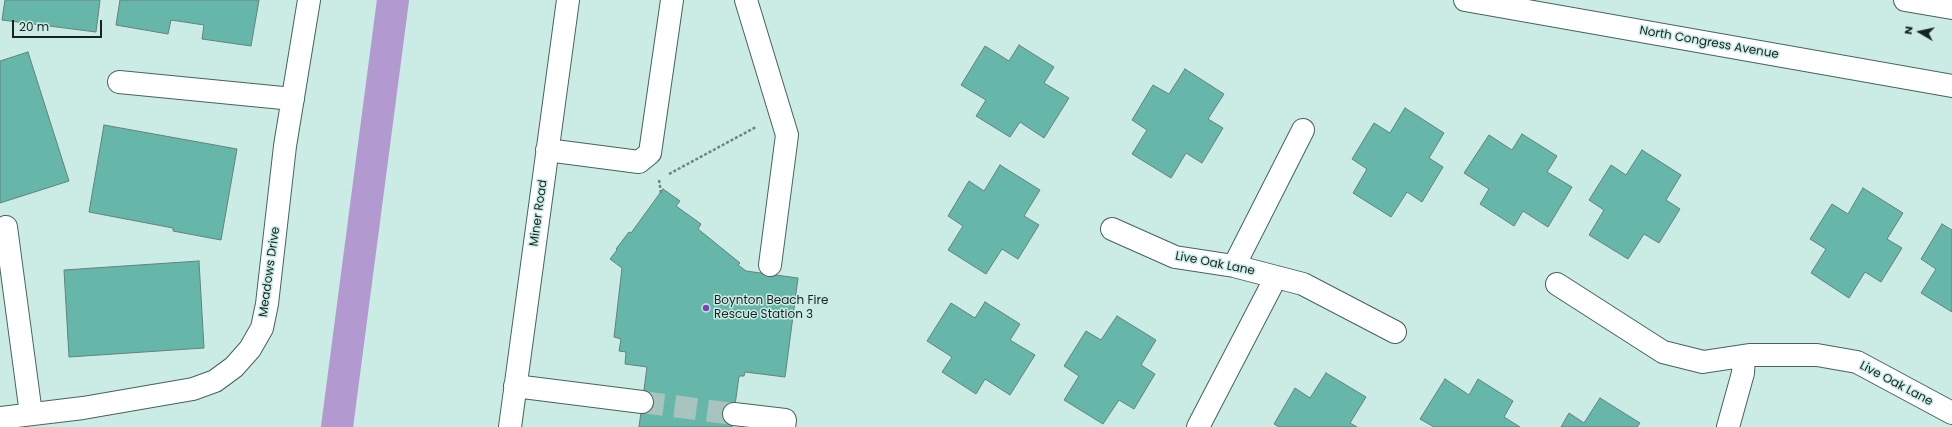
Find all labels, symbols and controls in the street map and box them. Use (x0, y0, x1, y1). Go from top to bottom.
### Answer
scale bar (14, 12, 104, 38)
north arrow (1900, 12, 1940, 52)
text: 20 m (19, 18, 49, 35)
street label: North Congress Avenue (1638, 24, 1780, 62)
text: N (1900, 25, 1917, 35)
street label: Miner Road (527, 179, 551, 247)
street label: Meadows Drive (257, 226, 283, 318)
street label: Live Oak Lane (1174, 249, 1256, 279)
place label: Boynton Beach Fire Rescue Station 3 (714, 294, 828, 322)
marker: Boynton Beach Fire Rescue Station 3 (701, 303, 711, 313)
street label: Live Oak Lane (1857, 359, 1935, 409)

